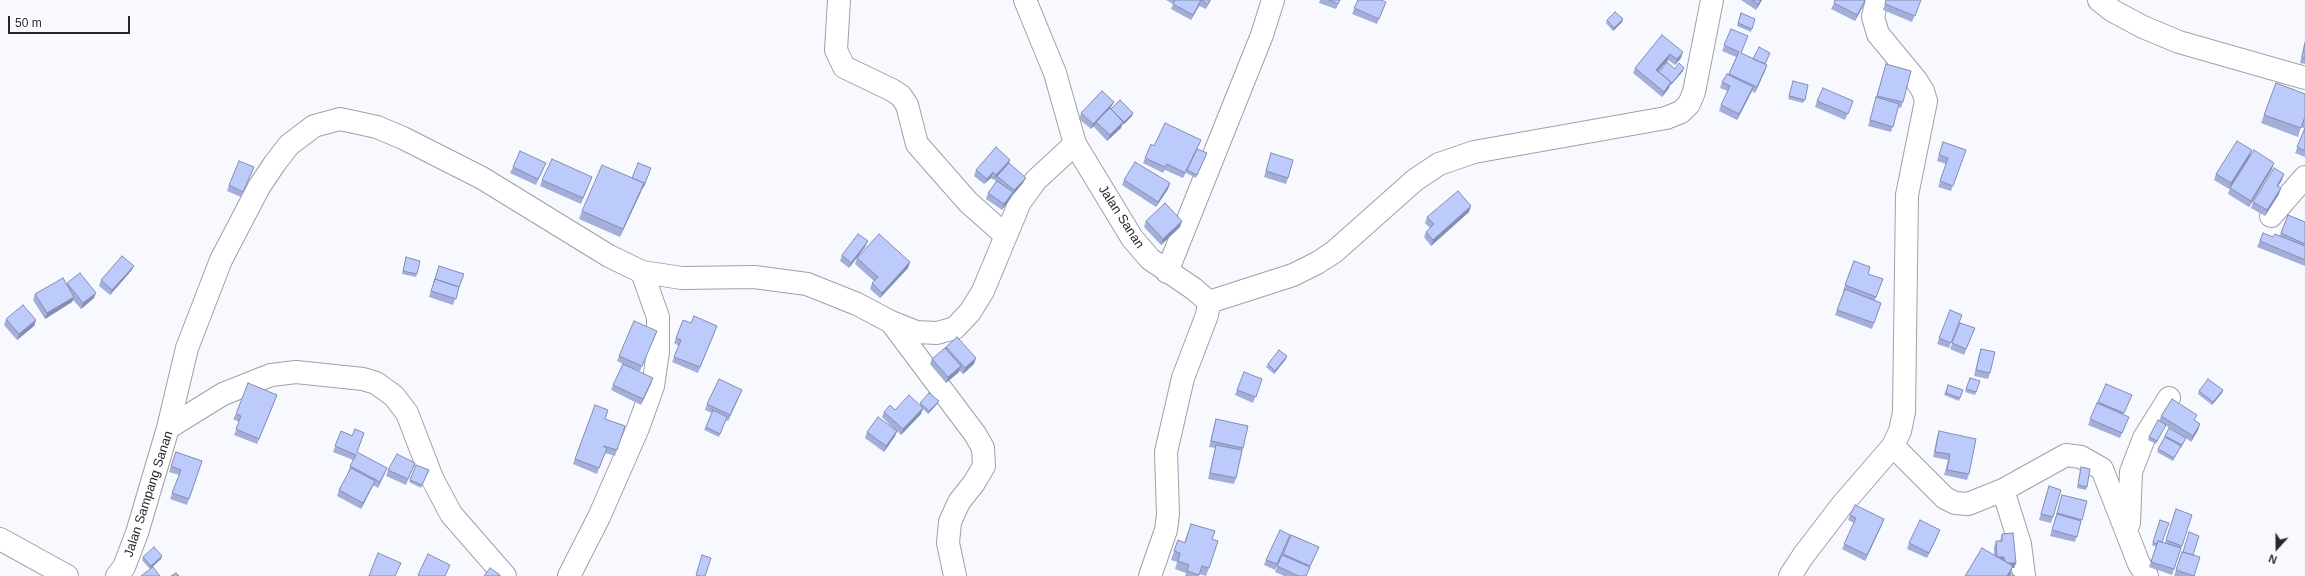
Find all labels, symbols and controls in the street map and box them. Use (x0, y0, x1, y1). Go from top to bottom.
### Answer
scale bar (10, 8, 132, 34)
text: 50 m (15, 16, 42, 30)
street label: Jalan Sanan (1095, 182, 1147, 252)
street label: Jalan Sampang Sanan (121, 429, 177, 559)
north arrow (2257, 528, 2297, 568)
text: N (2267, 552, 2279, 566)

